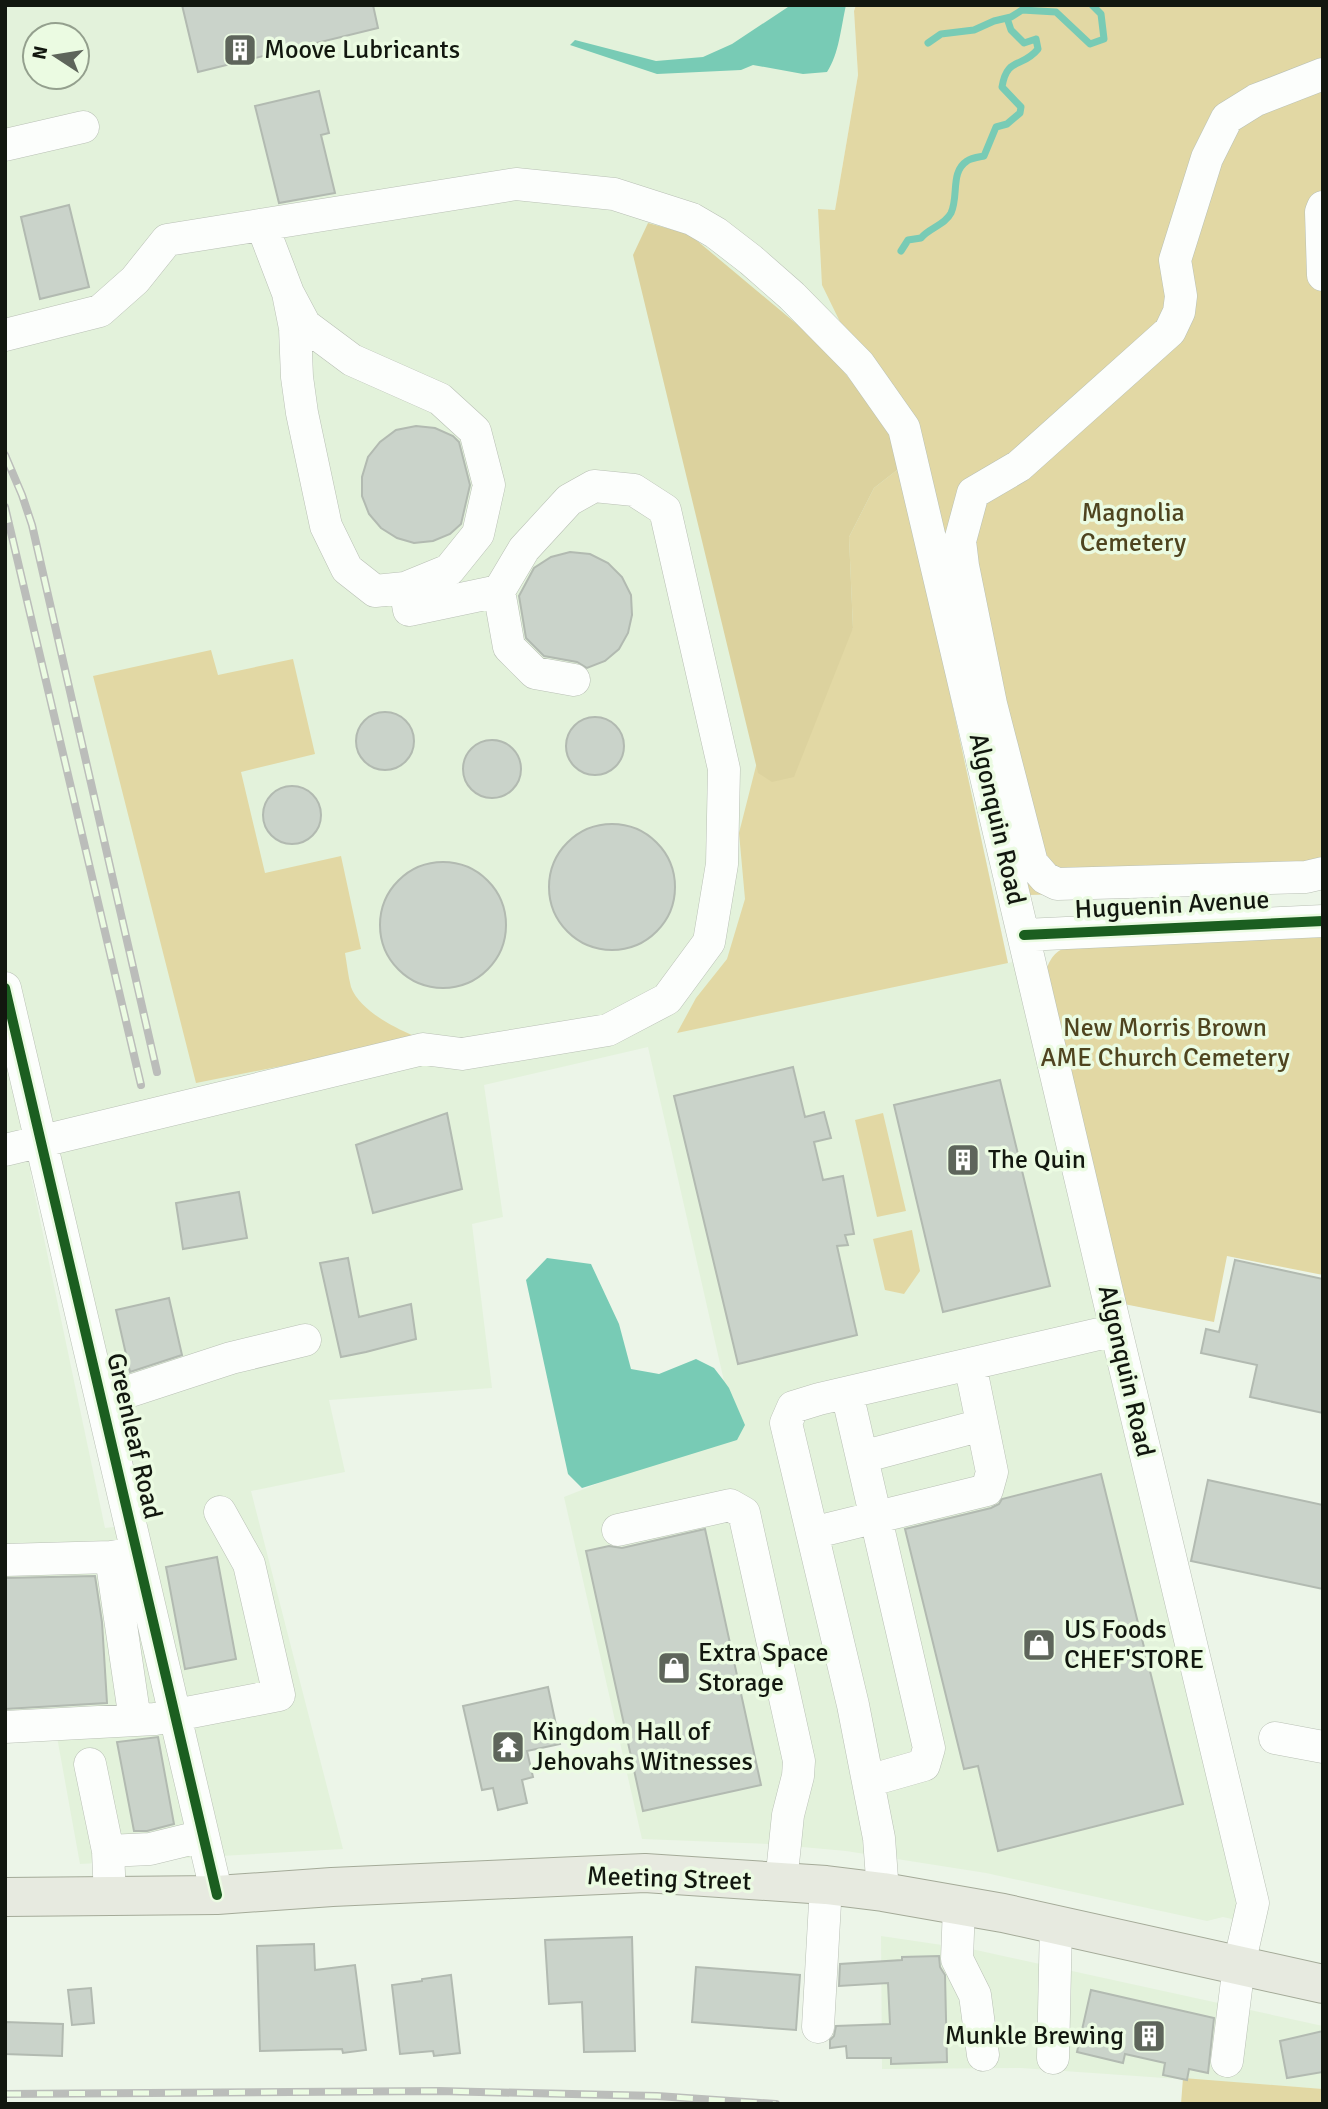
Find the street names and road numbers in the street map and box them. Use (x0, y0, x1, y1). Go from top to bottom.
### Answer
street label: Algonquin Road (962, 730, 1032, 908)
street label: Huguenin Avenue (1074, 884, 1270, 926)
street label: Algonquin Road (1091, 1282, 1161, 1460)
street label: Greenleaf Road (99, 1350, 169, 1522)
street label: Meeting Street (586, 1860, 752, 1898)

